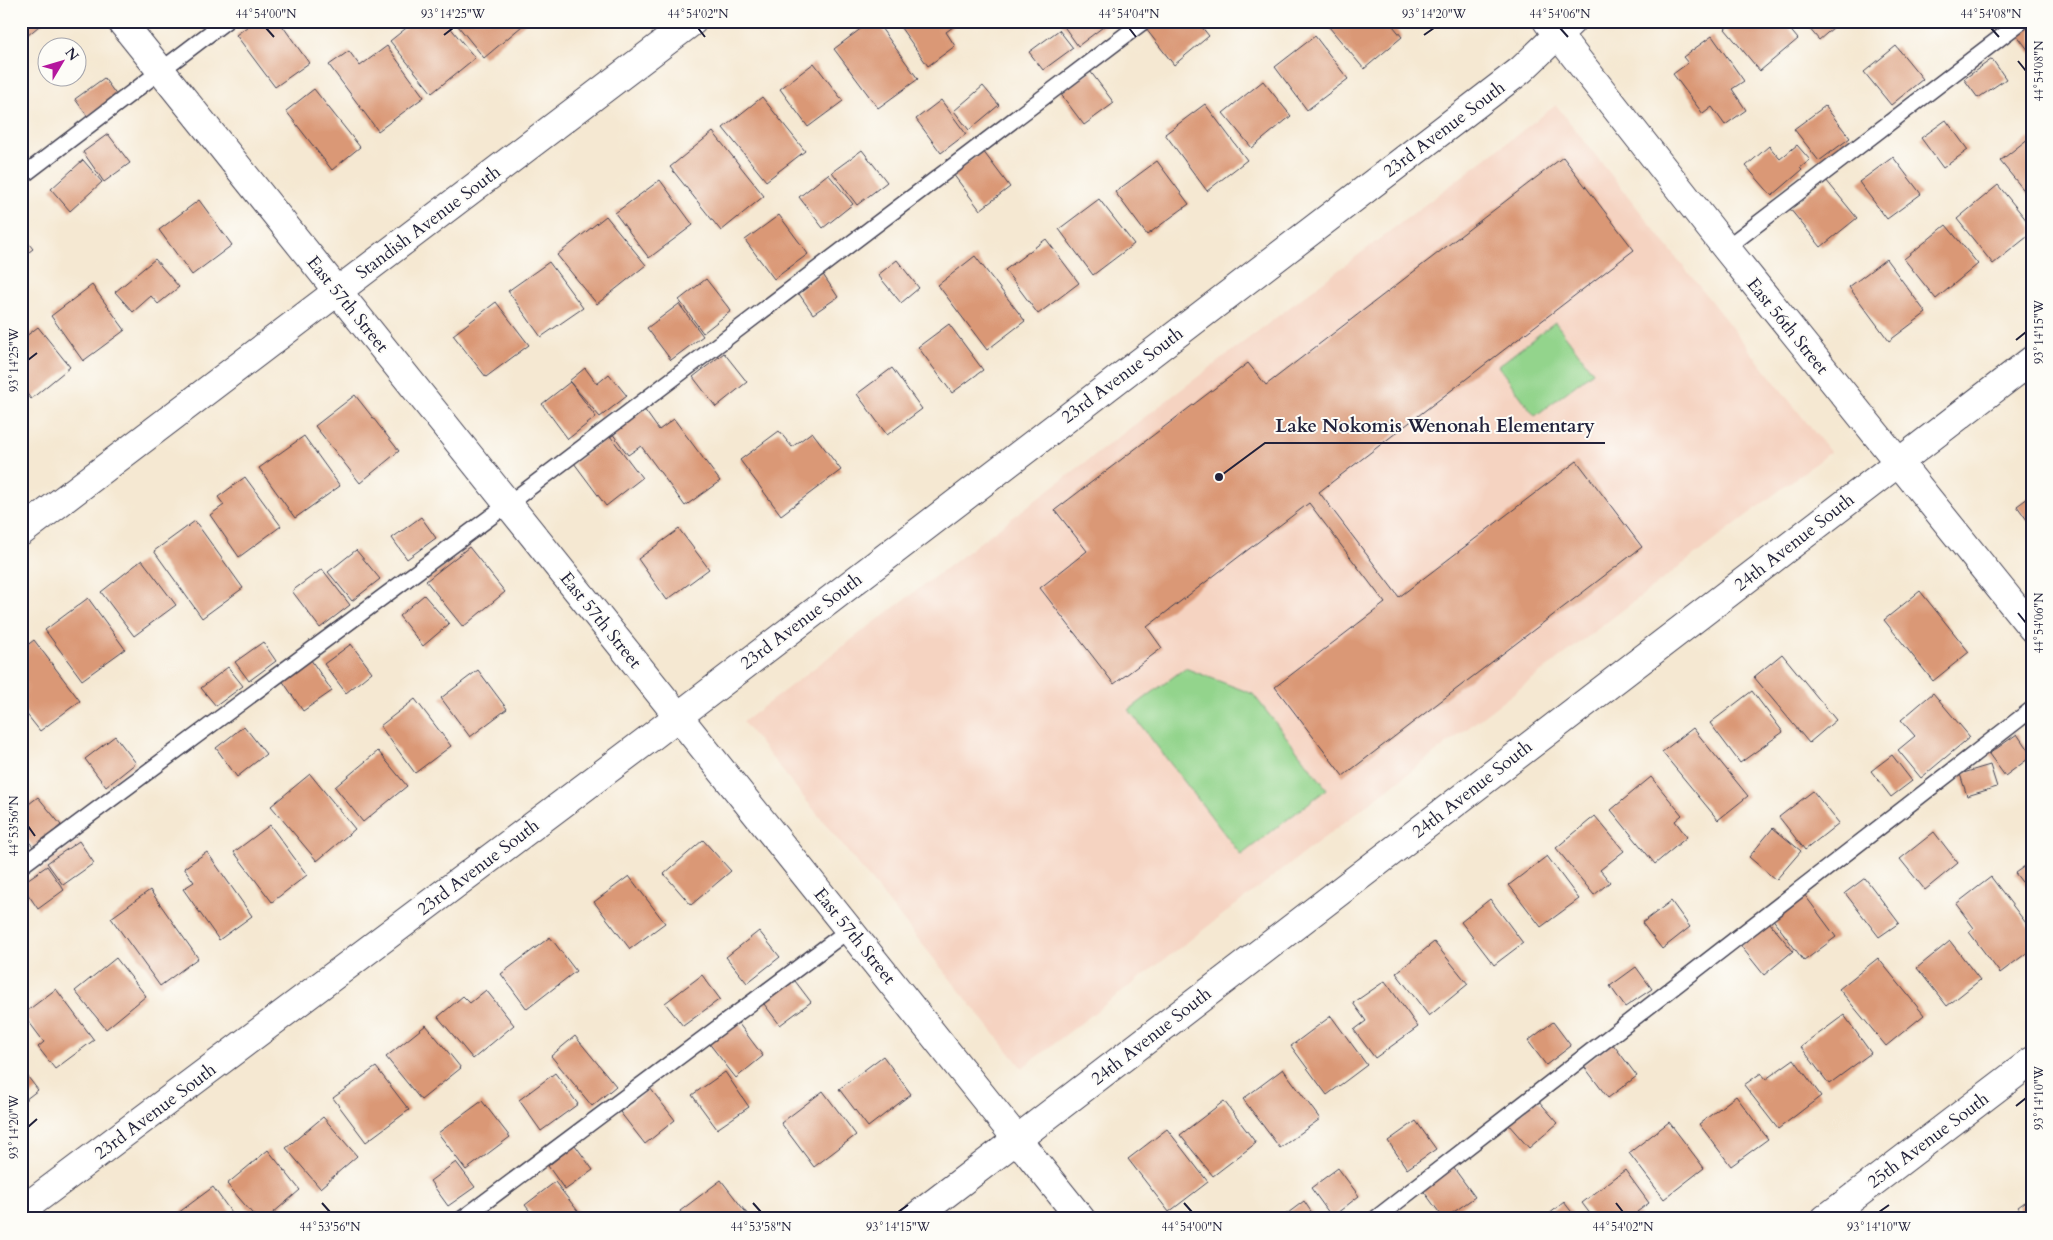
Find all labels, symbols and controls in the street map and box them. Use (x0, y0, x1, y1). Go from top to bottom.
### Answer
text: 44°54'00"N (236, 6, 297, 22)
text: 93°14'25"W (421, 6, 486, 22)
text: 44°54'02"N (668, 6, 729, 22)
text: 44°54'04"N (1099, 6, 1160, 22)
text: 93°14'20"W (1402, 6, 1467, 22)
text: 44°54'06"N (1530, 6, 1591, 22)
text: 44°54'08"N (1961, 6, 2022, 22)
north arrow (38, 38, 88, 88)
text: 44°54'08"N (2031, 40, 2047, 101)
text: N (61, 44, 83, 65)
street label: 23rd Avenue South (1378, 75, 1511, 184)
street label: Standish Avenue South (351, 160, 506, 285)
street label: East 57th Street (301, 251, 395, 358)
street label: East 56th Street (1741, 273, 1835, 380)
text: 93°14'15"W (2031, 299, 2047, 364)
street label: 23rd Avenue South (1056, 321, 1189, 430)
text: 93°14'25"W (6, 327, 22, 392)
callout: Lake Nokomis Wenonah Elementary (1265, 409, 1605, 443)
text: Lake Nokomis Wenonah Elementary (1275, 413, 1595, 439)
street label: 24th Avenue South (1729, 487, 1860, 597)
street label: East 57th Street (554, 567, 648, 674)
street label: 23rd Avenue South (735, 567, 868, 676)
text: 44°54'06"N (2031, 592, 2047, 653)
street label: 24th Avenue South (1407, 734, 1538, 844)
text: 44°53'56"N (6, 795, 22, 856)
street label: 23rd Avenue South (412, 813, 545, 922)
street label: East 57th Street (808, 883, 902, 990)
street label: 24th Avenue South (1086, 981, 1217, 1091)
street label: 23rd Avenue South (89, 1057, 222, 1166)
text: 93°14'10"W (2031, 1065, 2047, 1130)
street label: 25th Avenue South (1862, 1086, 1994, 1194)
text: 93°14'20"W (6, 1094, 22, 1159)
text: 44°53'56"N (300, 1219, 361, 1235)
text: 44°53'58"N (731, 1219, 792, 1235)
text: 93°14'15"W (866, 1219, 931, 1235)
text: 44°54'00"N (1162, 1219, 1223, 1235)
text: 44°54'02"N (1593, 1219, 1654, 1235)
text: 93°14'10"W (1847, 1219, 1912, 1235)

